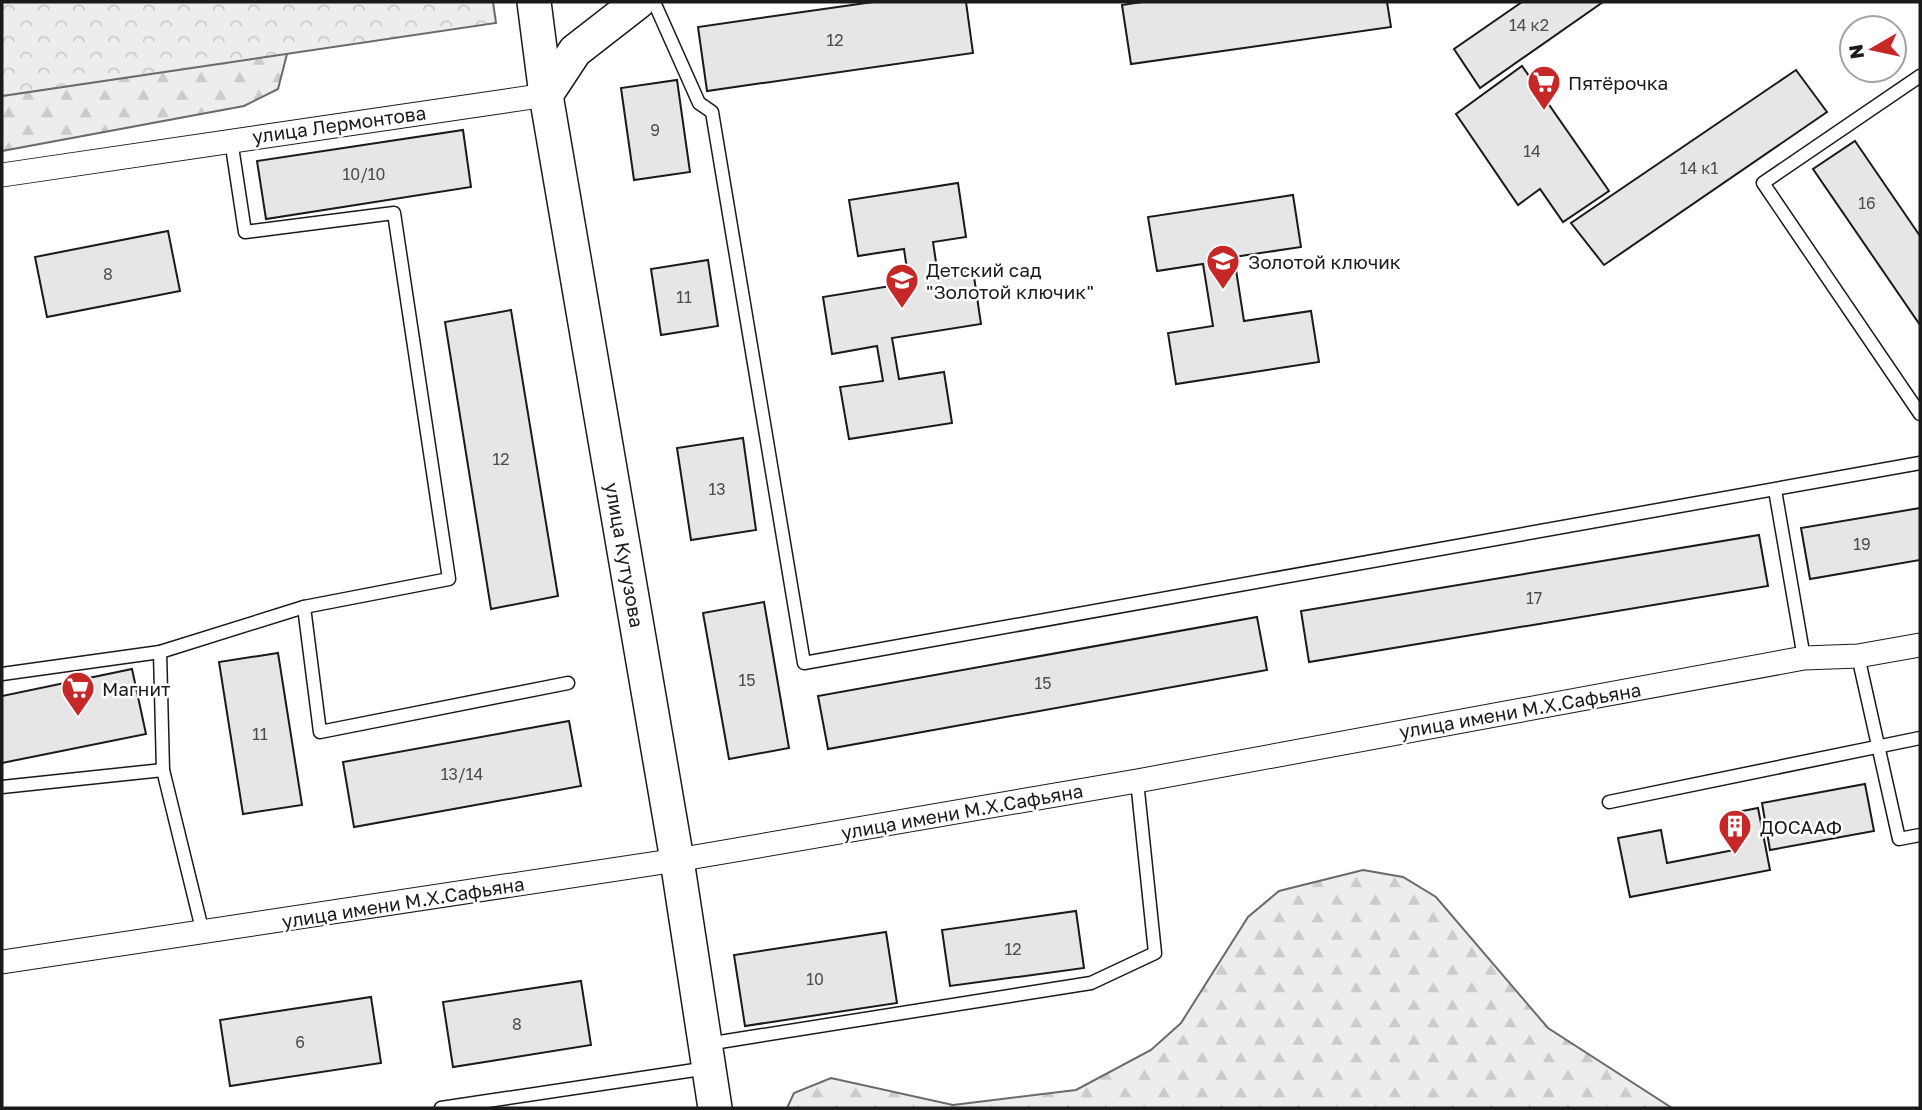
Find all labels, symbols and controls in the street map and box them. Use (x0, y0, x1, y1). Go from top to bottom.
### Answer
north arrow (1838, 14, 1908, 84)
house number: 14 к2 (1509, 15, 1549, 35)
house number: 12 (826, 30, 844, 50)
text: N (1843, 43, 1868, 61)
supermarket icon: Пятёрочка (1525, 63, 1563, 112)
place label: Пятёрочка (1568, 71, 1668, 94)
street label: улица Лермонтова (251, 100, 427, 148)
house number: 9 (650, 120, 660, 140)
house number: 14 (1523, 141, 1541, 161)
house number: 14 к1 (1680, 158, 1718, 178)
house number: 10/10 (342, 164, 386, 184)
house number: 16 (1858, 193, 1876, 213)
school or university icon: Золотой ключик (1204, 242, 1242, 291)
place label: Золотой ключик (1248, 250, 1401, 273)
place label: Детский сад "Золотой ключик" (926, 258, 1094, 303)
school or university icon: Детский сад "Золотой ключик" (883, 261, 921, 310)
house number: 8 (103, 264, 113, 284)
house number: 11 (676, 287, 692, 307)
house number: 12 (492, 449, 510, 469)
house number: 13 (708, 479, 726, 499)
street label: улица Кутузова (601, 481, 649, 629)
house number: 19 (1853, 534, 1871, 554)
house number: 17 (1526, 588, 1542, 608)
supermarket icon: Магнит (59, 669, 97, 718)
house number: 15 (738, 670, 756, 690)
house number: 15 (1034, 673, 1052, 693)
place label: Магнит (102, 677, 170, 700)
street label: улица имени М.Х.Сафьяна (1397, 677, 1643, 743)
house number: 11 (252, 724, 268, 744)
house number: 13/14 (441, 764, 483, 784)
street label: улица имени М.Х.Сафьяна (839, 778, 1085, 844)
building icon: ДОСААФ (1716, 807, 1754, 856)
place label: ДОСААФ (1760, 815, 1842, 838)
street label: улица имени М.Х.Сафьяна (280, 871, 526, 933)
house number: 12 (1004, 939, 1022, 959)
house number: 10 (806, 969, 824, 989)
house number: 8 (512, 1014, 522, 1034)
house number: 6 (295, 1032, 305, 1052)

